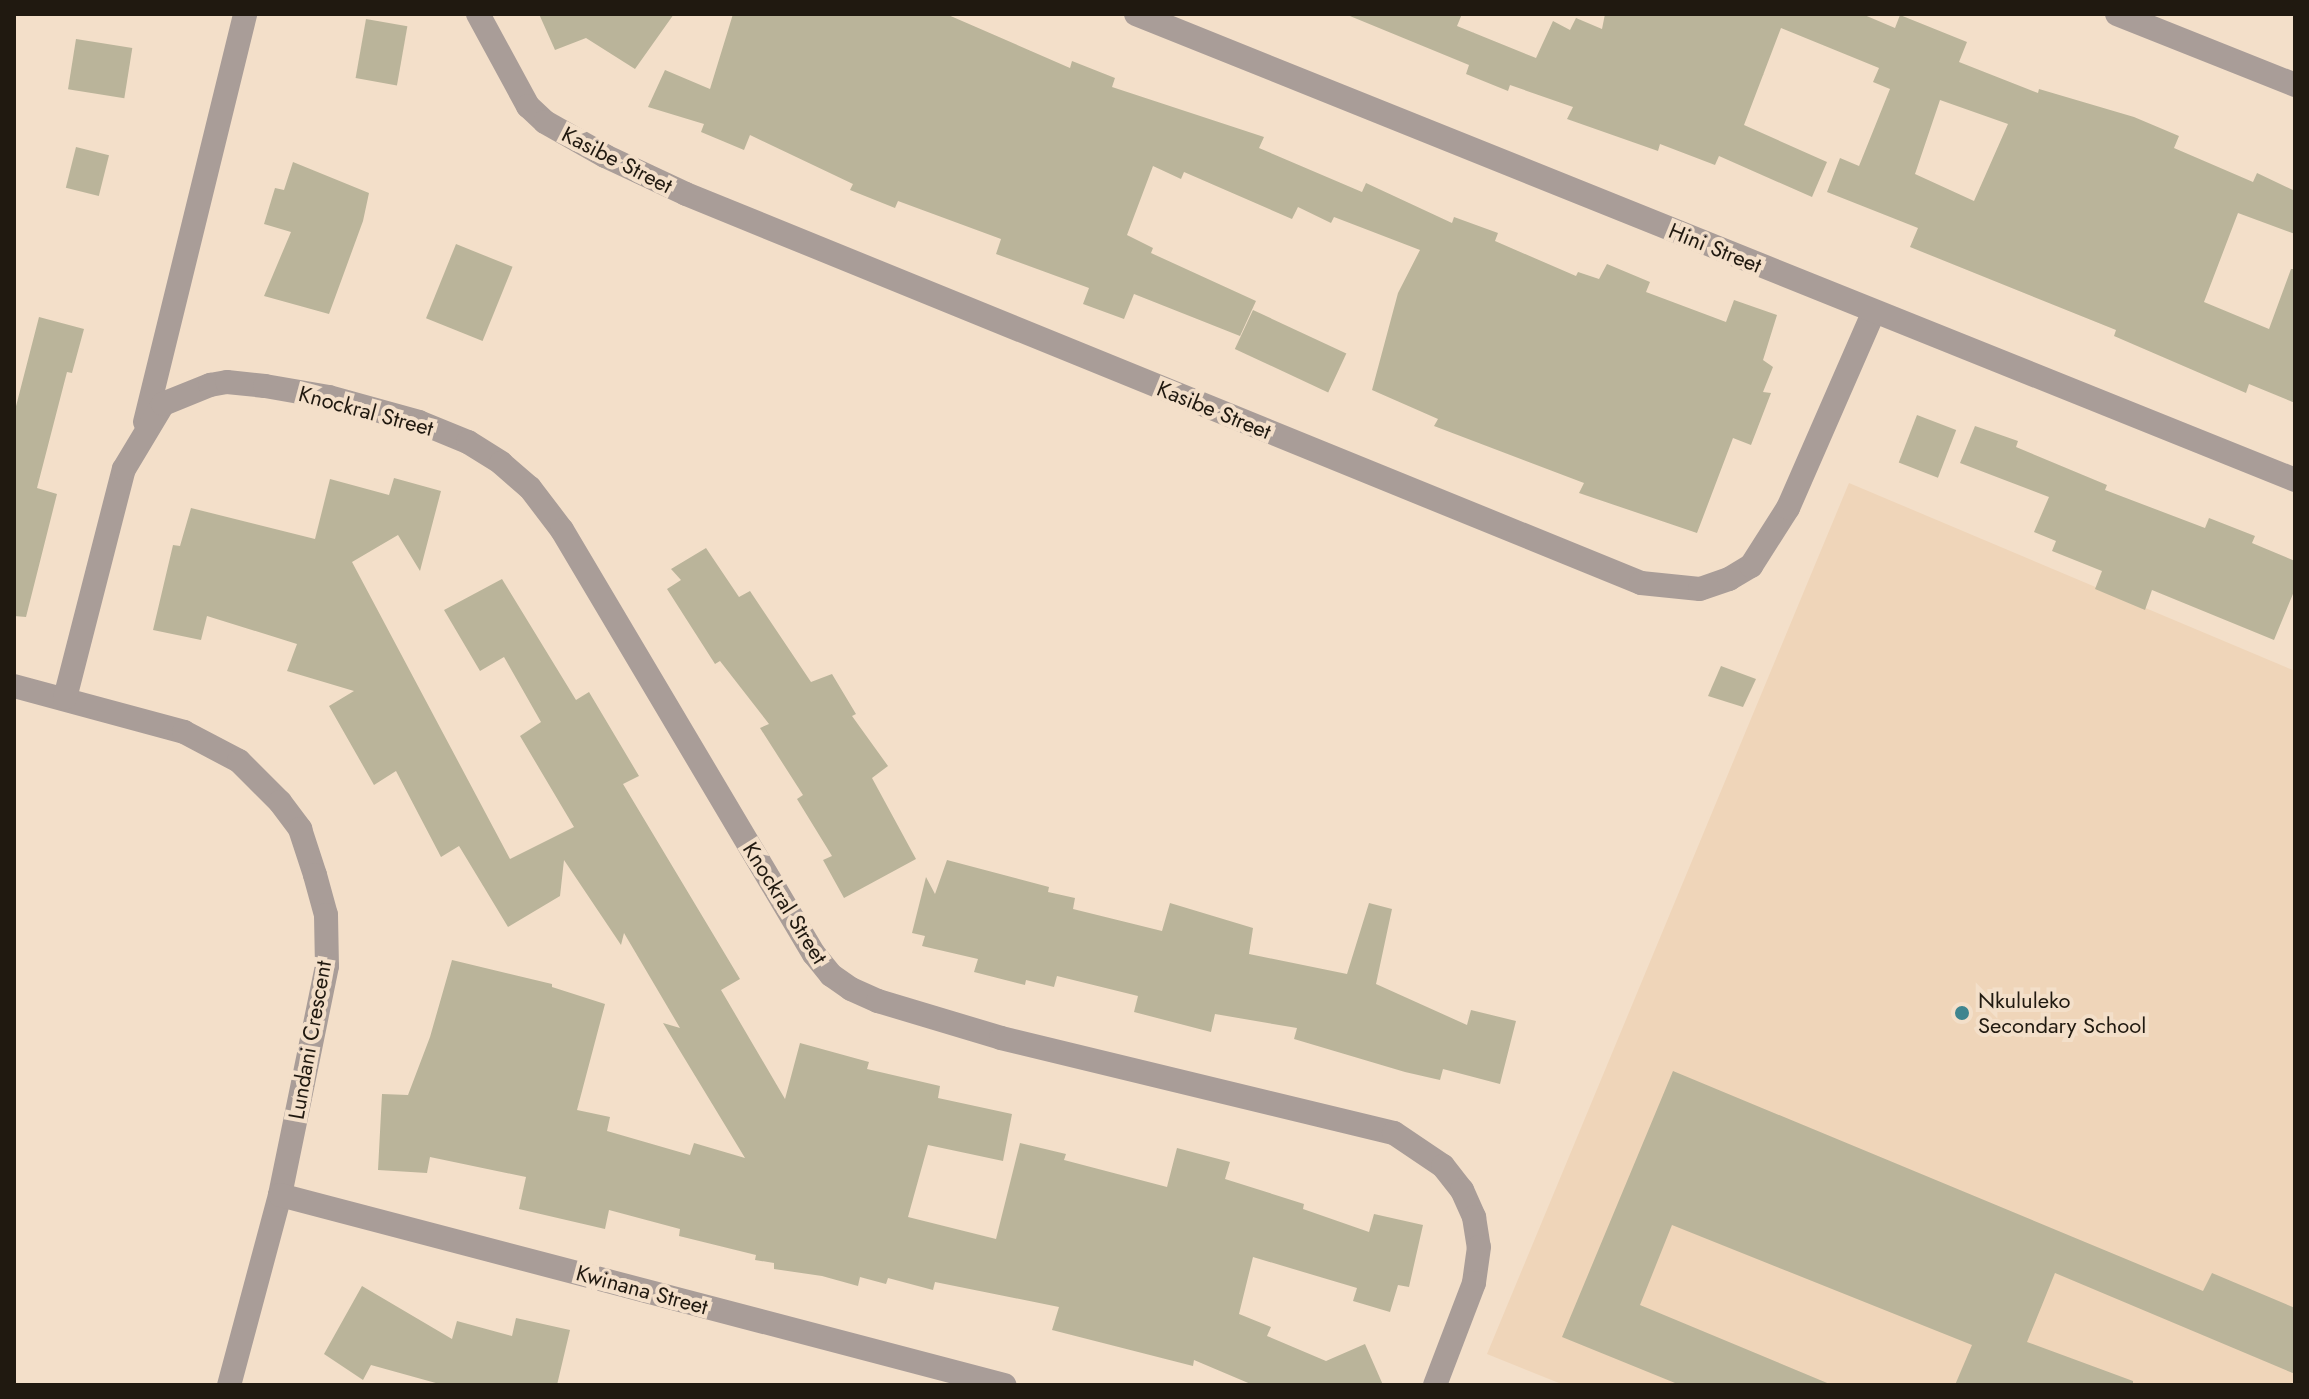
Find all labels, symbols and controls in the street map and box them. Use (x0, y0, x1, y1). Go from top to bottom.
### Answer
street label: Kasibe Street (557, 121, 677, 199)
street label: Hini Street (1665, 217, 1765, 279)
street label: Kasibe Street (1153, 375, 1275, 445)
street label: Knockral Street (296, 380, 436, 442)
street label: Knockral Street (737, 837, 833, 969)
street label: Lundani Crescent (283, 959, 337, 1121)
place label: Nkululeko Secondary School (1978, 987, 2146, 1038)
marker: Nkululeko Secondary School (1953, 1004, 1971, 1022)
street label: Kwinana Street (573, 1260, 711, 1320)

